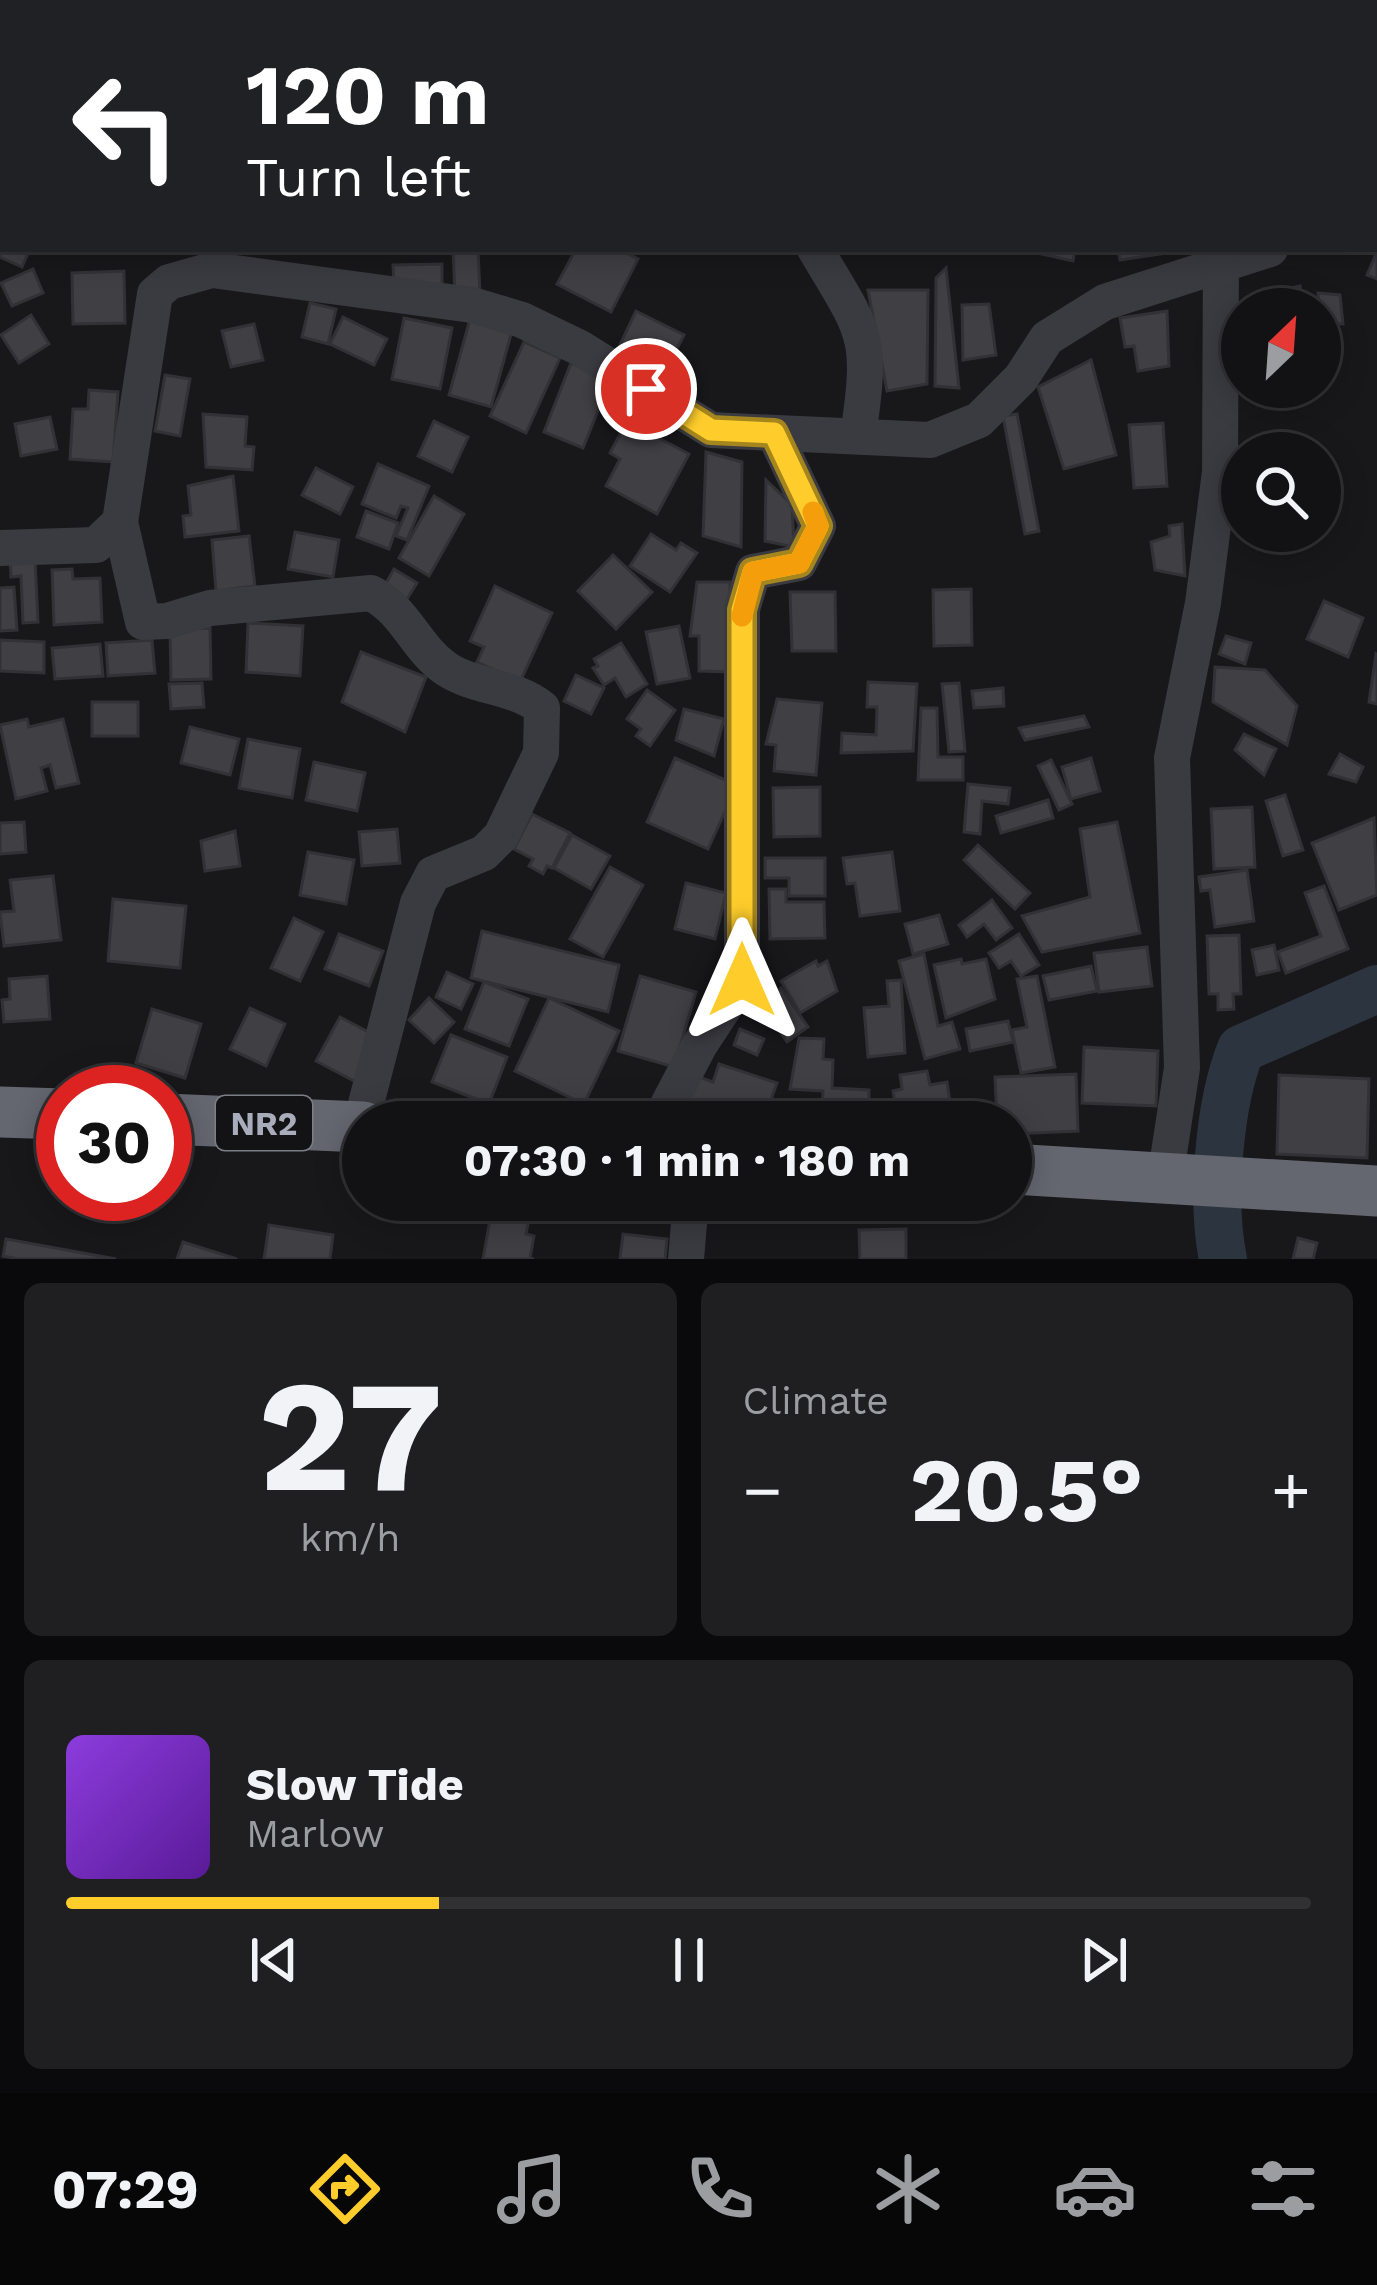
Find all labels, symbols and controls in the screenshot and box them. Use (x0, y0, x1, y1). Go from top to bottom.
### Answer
text: 120 m (246, 46, 489, 144)
icon: left (48, 48, 204, 204)
text: Turn left (246, 146, 471, 209)
north arrow (1221, 288, 1341, 408)
map controls (1221, 288, 1341, 552)
pin (595, 338, 697, 440)
icon: arrive (613, 356, 679, 422)
button: search (1221, 432, 1341, 552)
position arrow (679, 917, 805, 1043)
speed limit sign: 30 (36, 1065, 192, 1221)
road number: NR2 (216, 1096, 312, 1150)
text: 07:30 · 1 min · 180 m (464, 1134, 910, 1187)
text: 27 (258, 1345, 443, 1528)
text: Climate (743, 1378, 889, 1423)
text: 20.5° (910, 1437, 1144, 1543)
text: − (743, 1452, 782, 1529)
text: + (1271, 1452, 1311, 1529)
text: km/h (300, 1515, 400, 1560)
text: Slow Tide (246, 1758, 464, 1811)
text: Marlow (246, 1811, 384, 1856)
icon: previous (241, 1927, 307, 1993)
icon: pause (656, 1927, 722, 1993)
icon: next (1071, 1927, 1137, 1993)
icon: directions (303, 2147, 387, 2231)
icon: music (490, 2147, 574, 2231)
icon: phone (678, 2147, 762, 2231)
icon: climate (866, 2147, 950, 2231)
icon: car (1053, 2147, 1137, 2231)
icon: filters (1241, 2147, 1325, 2231)
text: 07:29 (52, 2158, 199, 2221)

